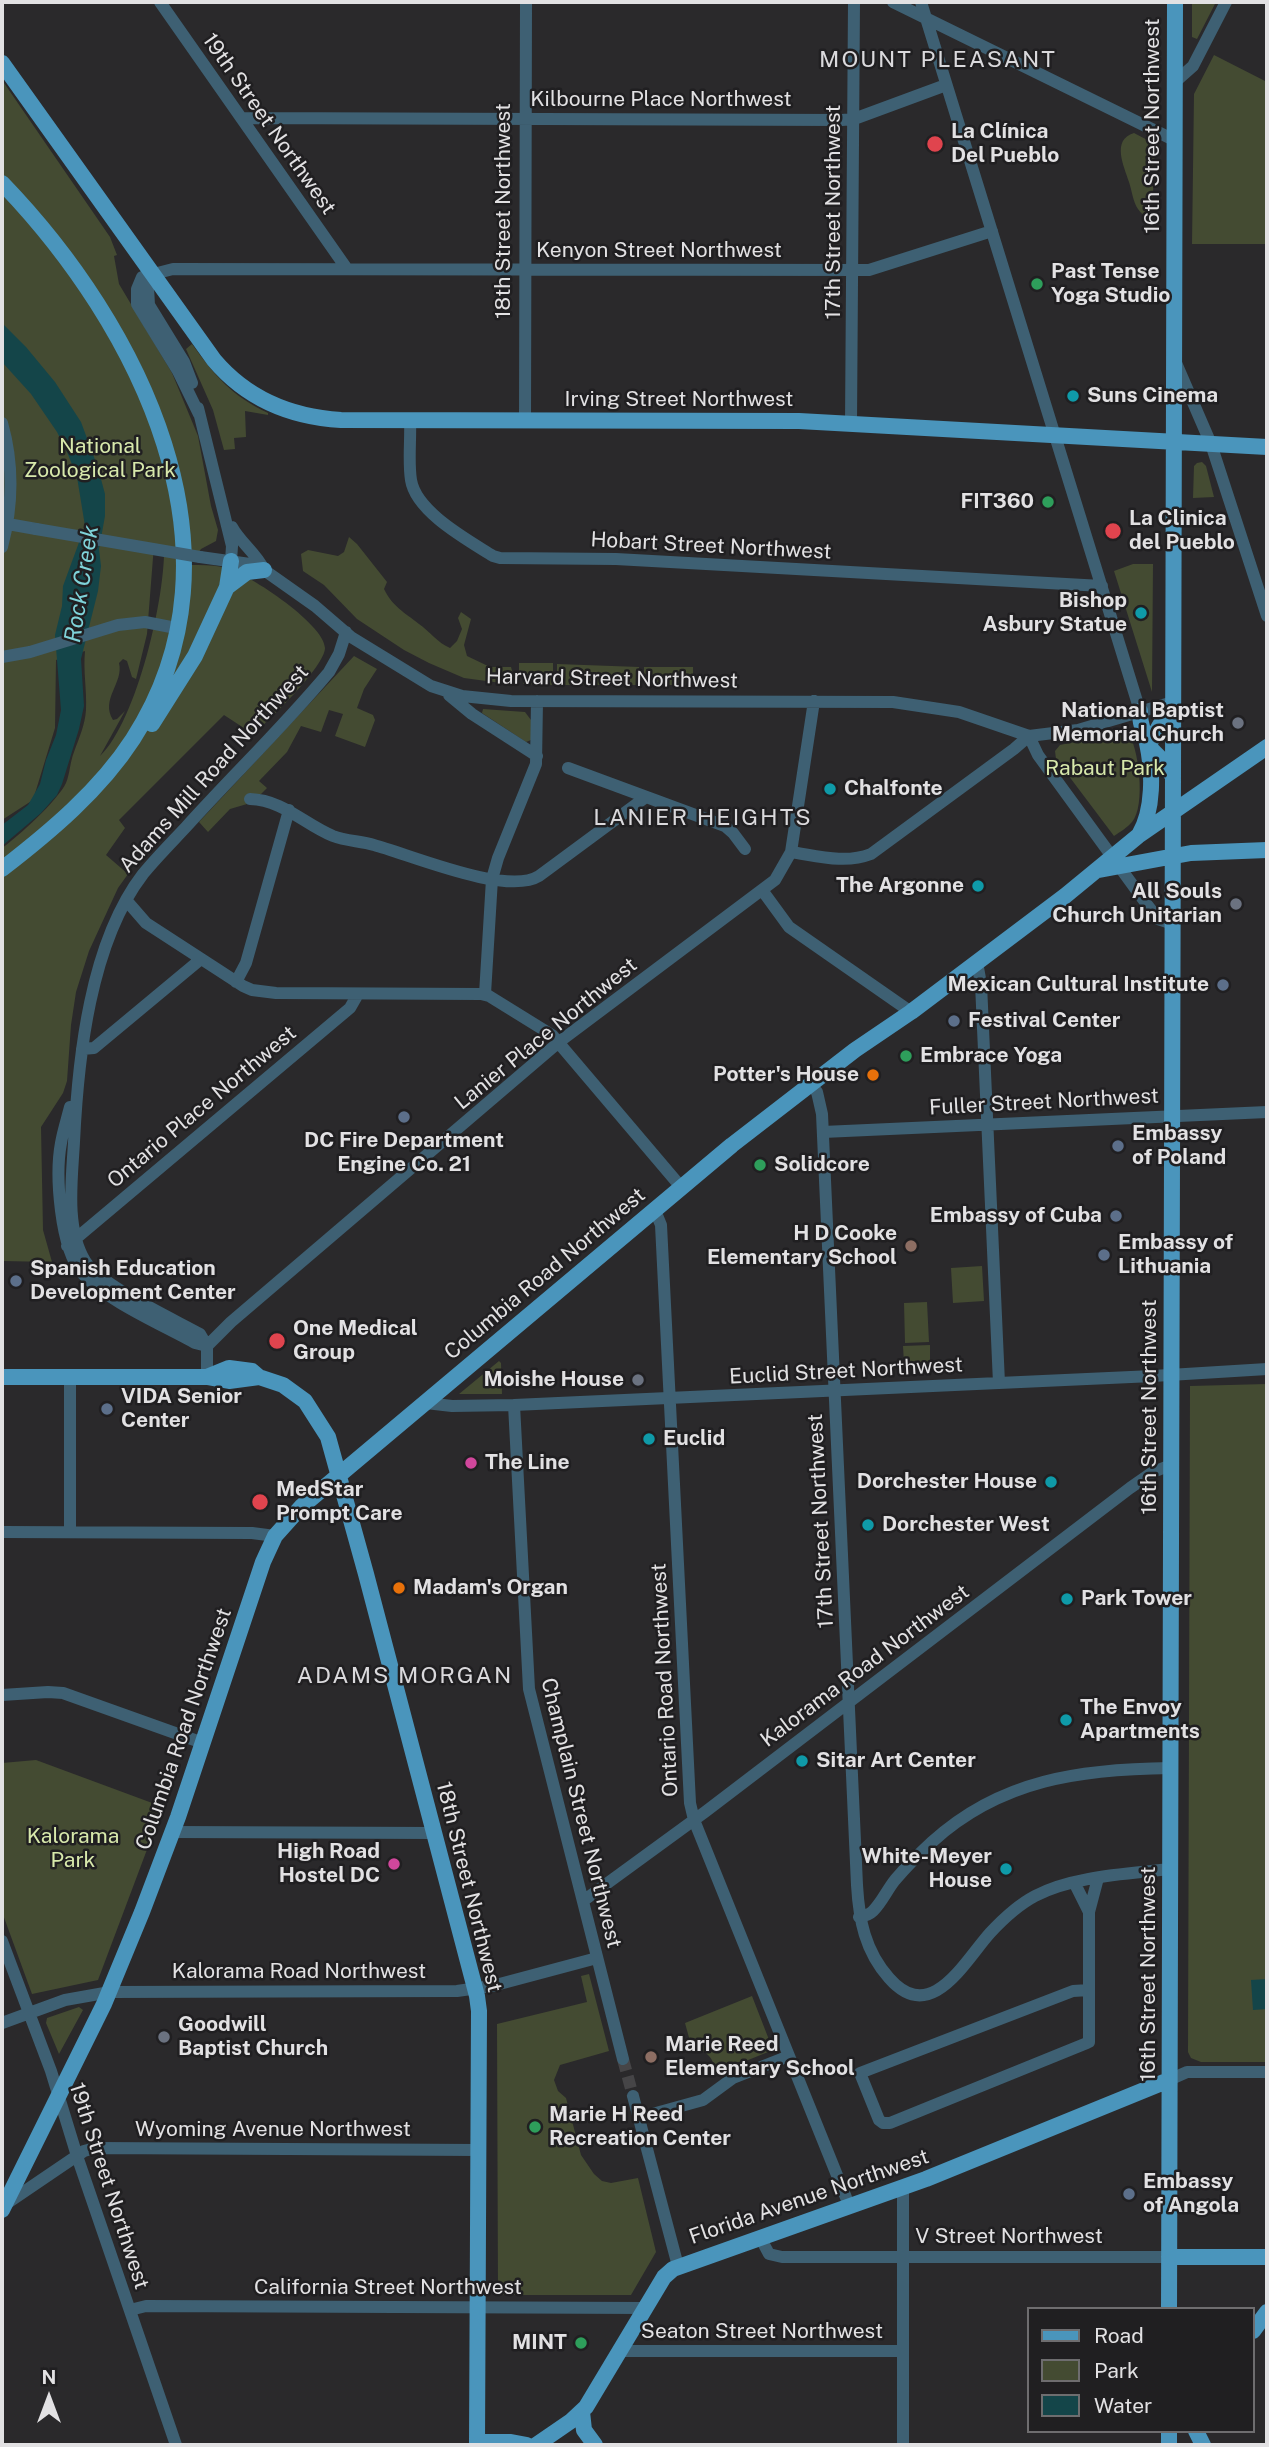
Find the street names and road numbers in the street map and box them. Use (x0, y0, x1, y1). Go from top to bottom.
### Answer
street label: 16th Street Northwest (1140, 18, 1166, 234)
street label: 19th Street Northwest (197, 29, 341, 219)
street label: Kilbourne Place Northwest (530, 87, 792, 113)
street label: 18th Street Northwest (491, 103, 517, 319)
street label: 17th Street Northwest (821, 105, 847, 319)
street label: Kenyon Street Northwest (536, 238, 782, 264)
street label: Irving Street Northwest (564, 387, 794, 413)
street label: Hobart Street Northwest (590, 527, 832, 565)
street label: Adams Mill Road Northwest (114, 660, 314, 878)
street label: Harvard Street Northwest (486, 664, 738, 694)
street label: Lanier Place Northwest (450, 953, 642, 1115)
street label: Ontario Place Northwest (103, 1021, 301, 1193)
street label: Fuller Street Northwest (928, 1083, 1160, 1121)
street label: Columbia Road Northwest (440, 1183, 650, 1365)
street label: 16th Street Northwest (1137, 1299, 1163, 1515)
street label: Euclid Street Northwest (729, 1352, 963, 1390)
street label: 17th Street Northwest (803, 1413, 839, 1629)
street label: Ontario Road Northwest (646, 1563, 684, 1797)
street label: Kalorama Road Northwest (756, 1579, 974, 1753)
street label: Columbia Road Northwest (131, 1605, 237, 1853)
street label: Champlain Street Northwest (535, 1675, 627, 1951)
street label: 18th Street Northwest (431, 1779, 507, 1995)
street label: 16th Street Northwest (1136, 1866, 1162, 2082)
street label: Kalorama Road Northwest (172, 1959, 426, 1985)
street label: 19th Street Northwest (64, 2080, 154, 2292)
street label: Wyoming Avenue Northwest (135, 2117, 411, 2143)
street label: Florida Avenue Northwest (686, 2144, 932, 2250)
street label: V Street Northwest (915, 2224, 1103, 2250)
street label: California Street Northwest (254, 2275, 522, 2301)
street label: Seaton Street Northwest (641, 2319, 883, 2345)

